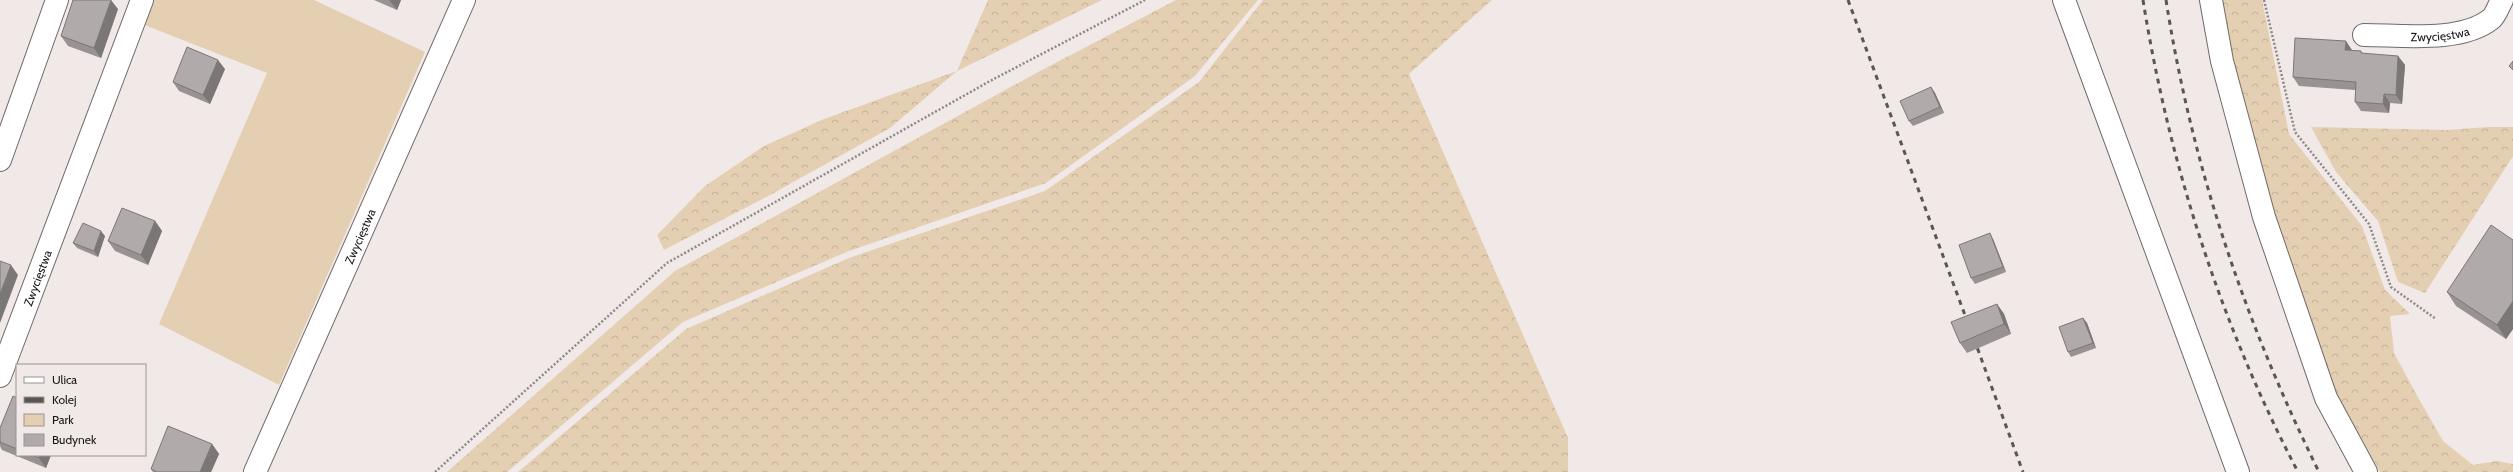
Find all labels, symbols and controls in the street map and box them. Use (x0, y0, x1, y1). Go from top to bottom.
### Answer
street label: Zwycięstwa (2411, 23, 2471, 44)
street label: Zwycięstwa (341, 206, 378, 266)
street label: Zwycięstwa (20, 247, 55, 308)
legend (16, 364, 146, 456)
text: Ulica (52, 372, 77, 387)
text: Kolej (52, 392, 76, 407)
text: Park (52, 412, 74, 427)
text: Budynek (52, 432, 97, 447)

